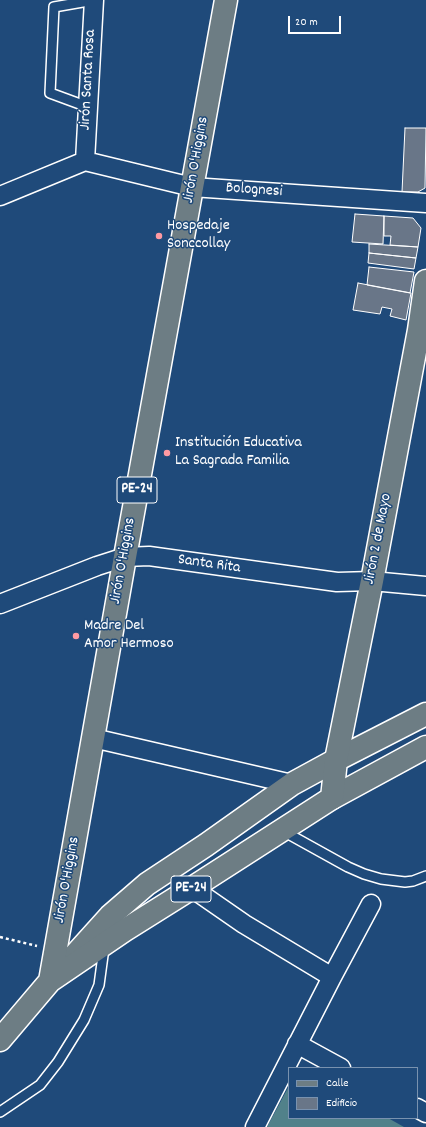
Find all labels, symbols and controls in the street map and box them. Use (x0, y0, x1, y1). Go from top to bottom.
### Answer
scale bar (290, 8, 343, 34)
text: 20 m (295, 14, 318, 31)
street label: Jirón Santa Rosa (77, 29, 101, 131)
street label: Jirón O'Higgins (180, 115, 214, 205)
street label: Bolognesi (225, 179, 283, 203)
place label: Hospedaje Sonccollay (167, 217, 230, 255)
marker: Hospedaje Sonccollay (154, 231, 164, 241)
place label: Institución Educativa La Sagrada Familia (175, 434, 302, 472)
marker: Institución Educativa La Sagrada Familia (162, 448, 172, 458)
road number: PE-24 (117, 477, 157, 503)
street label: Jirón 2 de Mayo (361, 492, 397, 586)
street label: Jirón O'Higgins (107, 516, 141, 606)
street label: Santa Rita (176, 551, 242, 579)
place label: Madre Del Amor Hermoso (84, 617, 174, 655)
marker: Madre Del Amor Hermoso (71, 631, 81, 641)
street label: Jirón O'Higgins (51, 835, 85, 925)
road number: PE-24 (171, 876, 211, 902)
legend (288, 1067, 418, 1119)
text: Calle (326, 1075, 349, 1092)
text: Edificio (326, 1095, 357, 1112)

